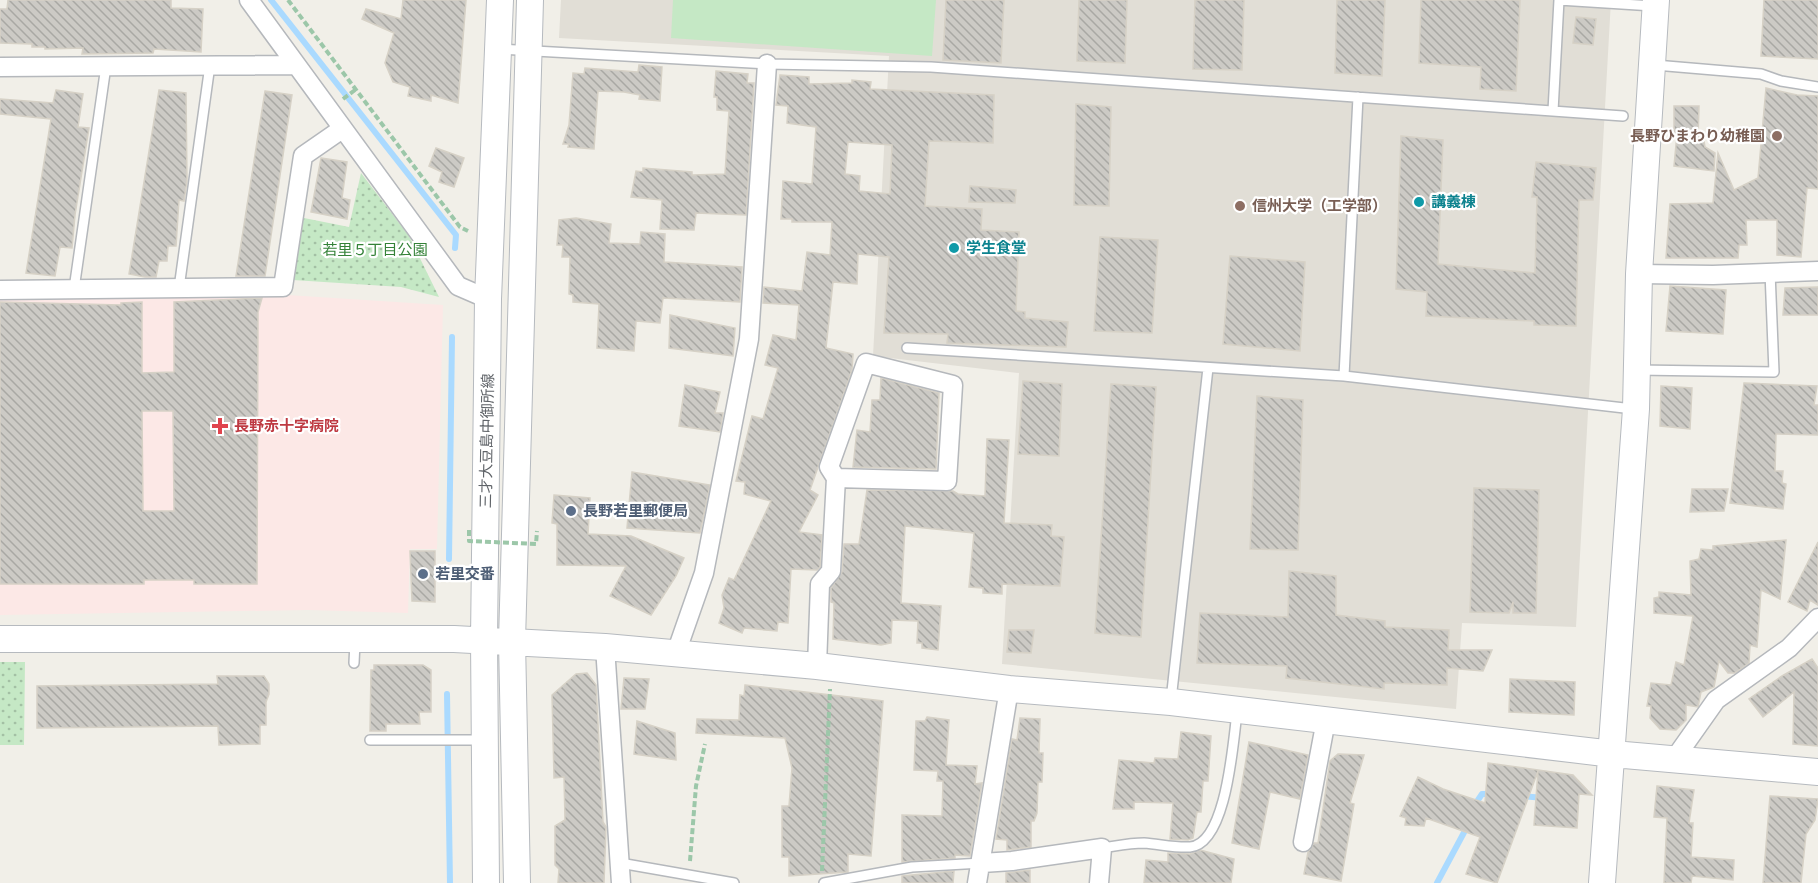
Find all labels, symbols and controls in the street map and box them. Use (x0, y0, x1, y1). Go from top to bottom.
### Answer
place label: 長野ひまわり幼稚園 (1630, 127, 1765, 145)
marker: 長野ひまわり幼稚園 (1770, 129, 1784, 143)
place label: 講義棟 (1431, 193, 1476, 211)
marker: 講義棟 (1412, 195, 1426, 209)
place label: 信州大学（工学部） (1252, 197, 1387, 215)
marker: 信州大学（工学部） (1233, 199, 1247, 213)
place label: 学生食堂 (966, 239, 1026, 257)
park label: 若里５丁目公園 (322, 241, 428, 259)
marker: 学生食堂 (947, 241, 961, 255)
street label: 三才大豆島中御所線 (477, 373, 497, 509)
marker: 長野赤十字病院 (211, 417, 229, 435)
place label: 長野赤十字病院 (234, 417, 339, 435)
place label: 長野若里郵便局 (583, 502, 688, 520)
marker: 長野若里郵便局 (564, 504, 578, 518)
place label: 若里交番 (435, 565, 495, 583)
marker: 若里交番 (416, 567, 430, 581)

